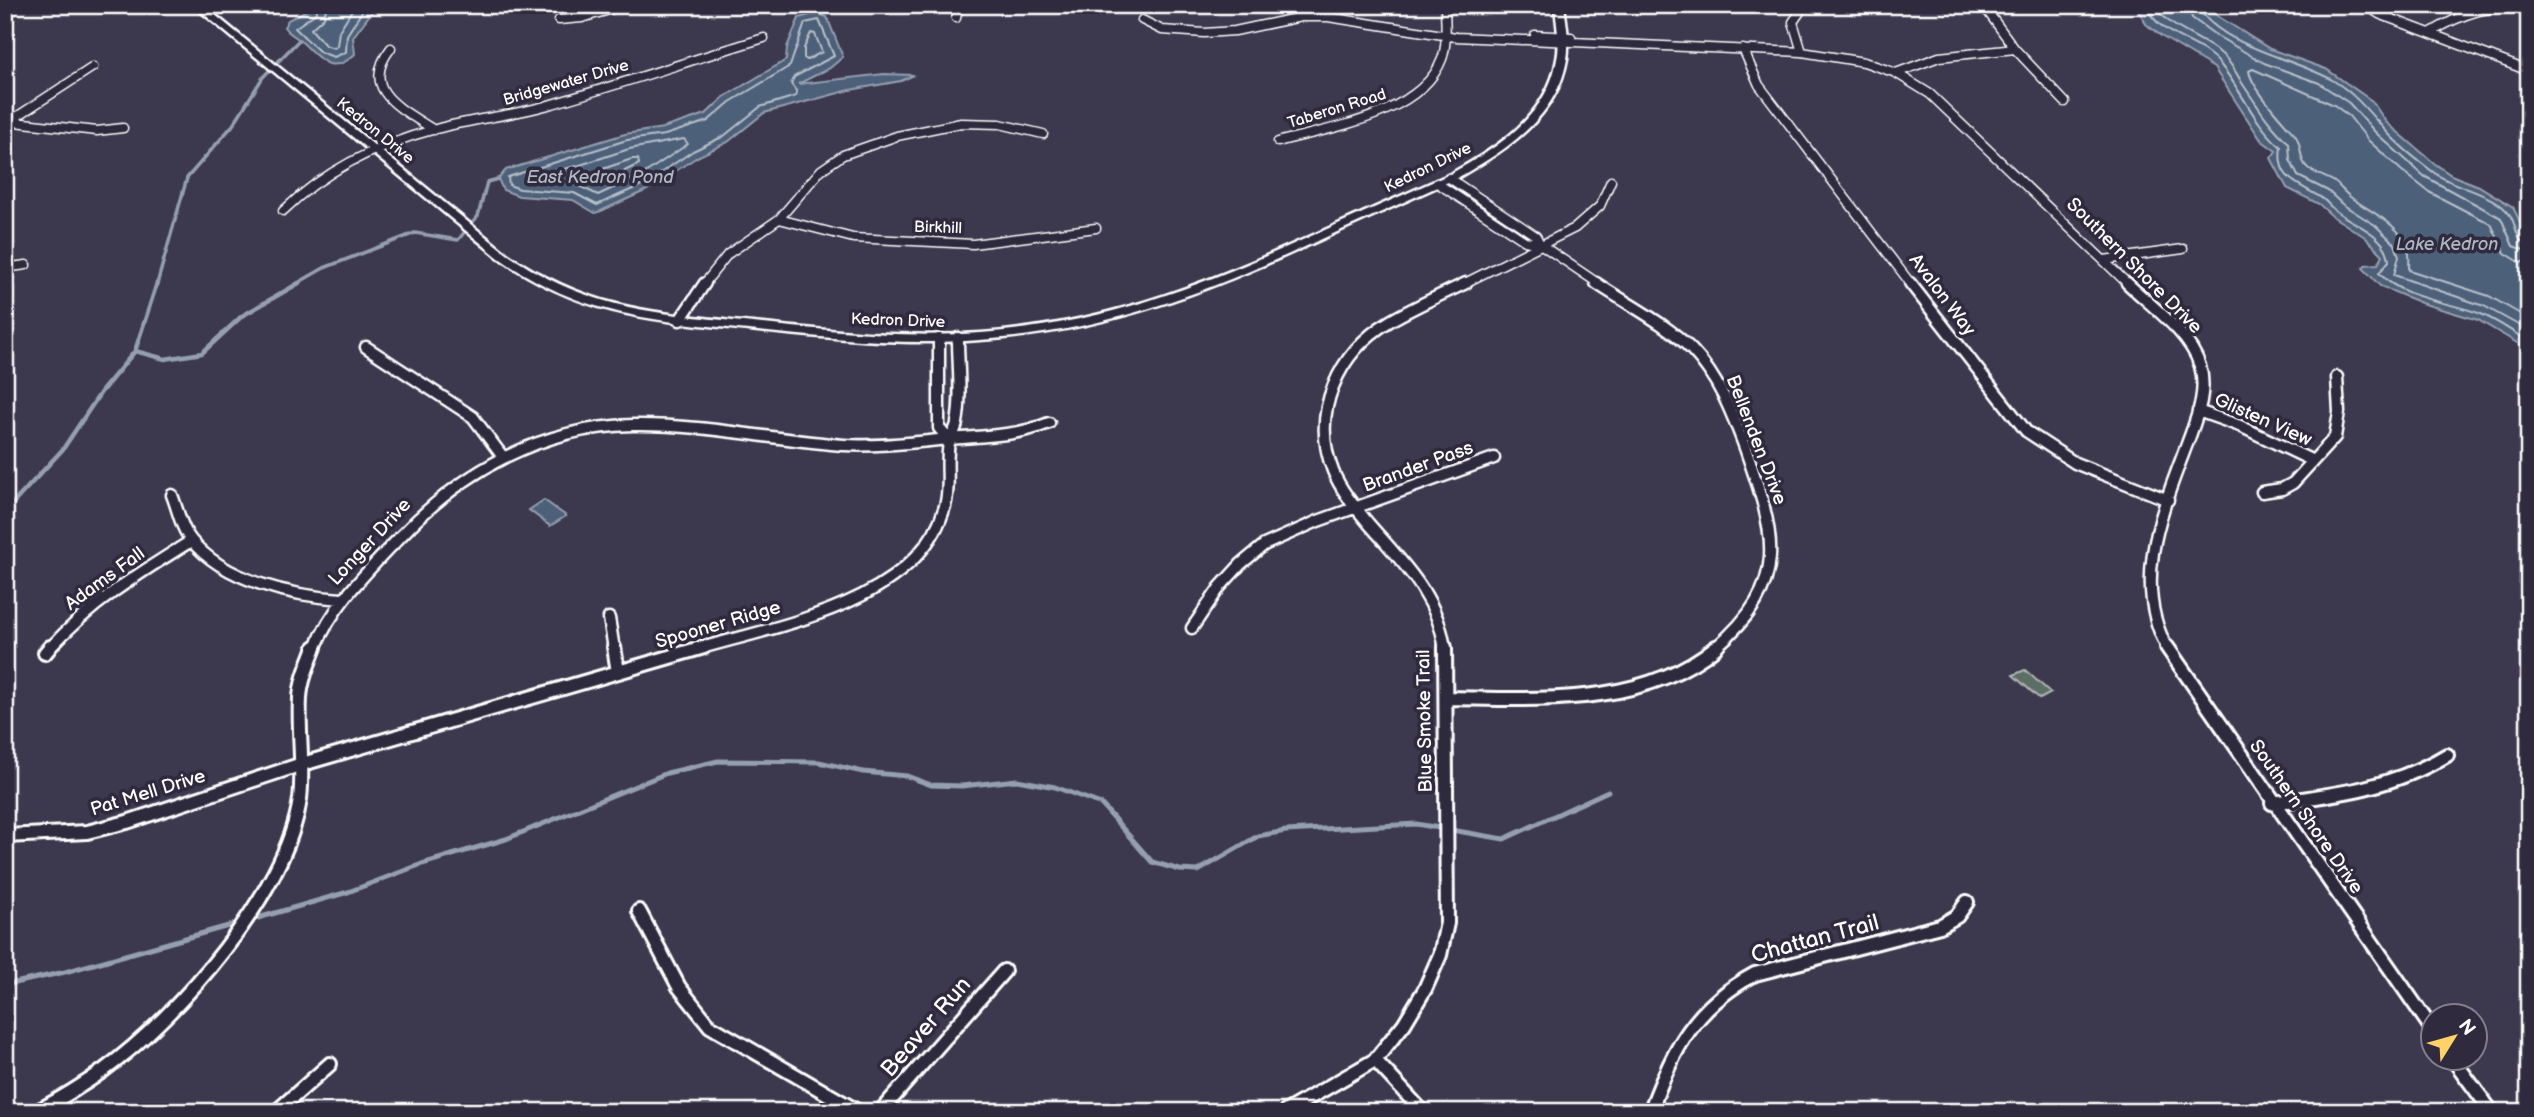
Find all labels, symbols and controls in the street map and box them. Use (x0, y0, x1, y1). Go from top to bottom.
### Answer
street label: Bridgewater Drive (501, 56, 631, 110)
street label: Taberon Road (1285, 85, 1389, 133)
street label: Kedron Drive (332, 94, 418, 168)
street label: Kedron Drive (1381, 139, 1475, 197)
water label: East Kedron Pond (526, 167, 674, 188)
street label: Southern Shore Drive (2061, 193, 2207, 339)
street label: Birkhill (914, 218, 962, 238)
water label: Lake Kedron (2396, 234, 2498, 255)
street label: Avalon Way (1904, 250, 1980, 341)
street label: Kedron Drive (851, 310, 946, 332)
street label: Bellenden Drive (1721, 372, 1791, 508)
street label: Glisten View (2211, 388, 2316, 452)
street label: Brander Pass (1360, 436, 1476, 498)
street label: Longer Drive (324, 494, 416, 590)
street label: Adams Fall (61, 542, 149, 616)
street label: Spooner Ridge (653, 596, 783, 654)
street label: Blue Smoke Trail (1412, 649, 1438, 793)
street label: Southern Shore Drive (2244, 735, 2368, 899)
street label: Pat Mell Drive (88, 765, 208, 821)
street label: Chattan Trail (1748, 909, 1882, 969)
street label: Beaver Run (875, 971, 977, 1083)
north arrow (2418, 1002, 2488, 1072)
text: N (2453, 1015, 2480, 1040)

